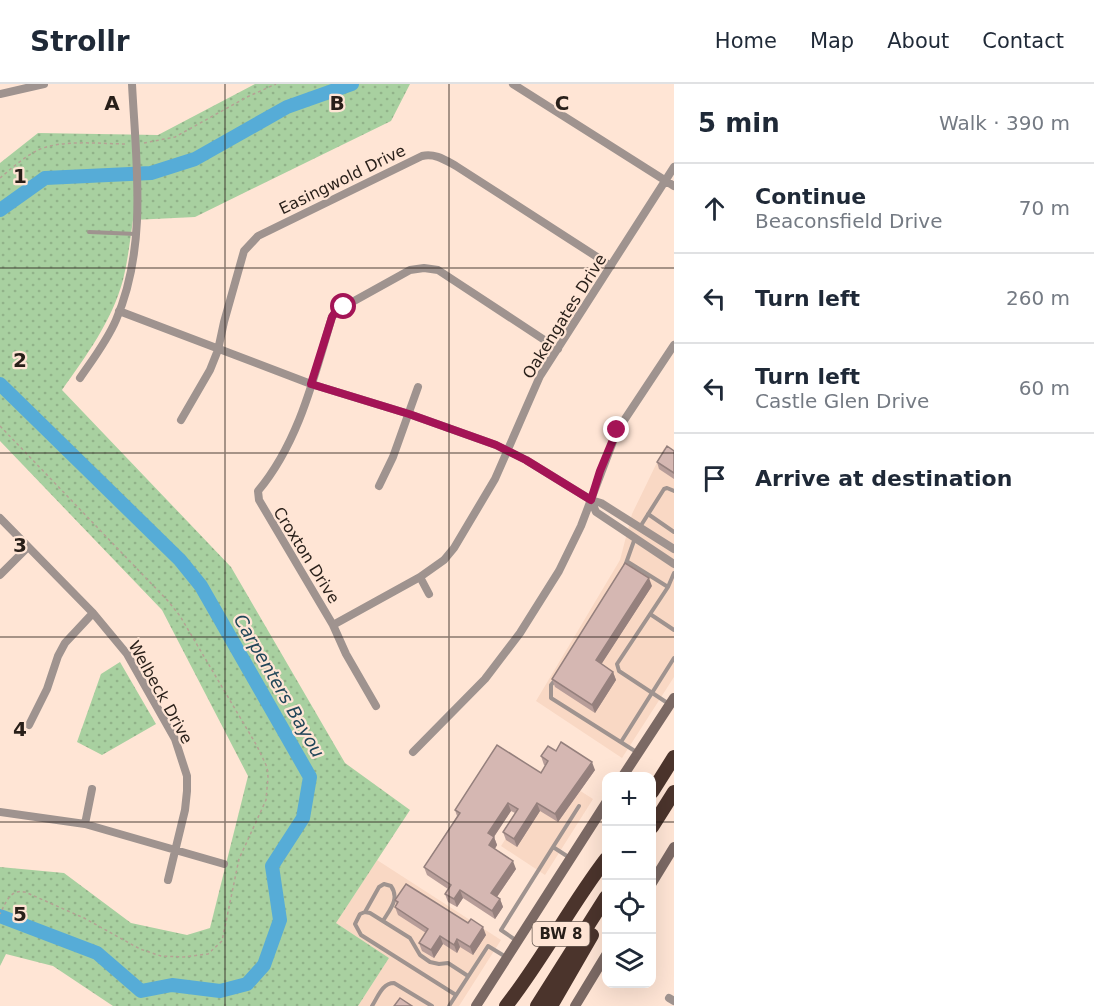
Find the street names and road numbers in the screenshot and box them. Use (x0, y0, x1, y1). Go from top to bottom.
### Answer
street label: Easingwold Drive (276, 141, 408, 218)
street label: Oakengates Drive (518, 250, 610, 382)
street label: Croxton Drive (269, 504, 344, 607)
street label: Welbeck Drive (124, 637, 197, 747)
road number: BW 8 (532, 922, 590, 946)

